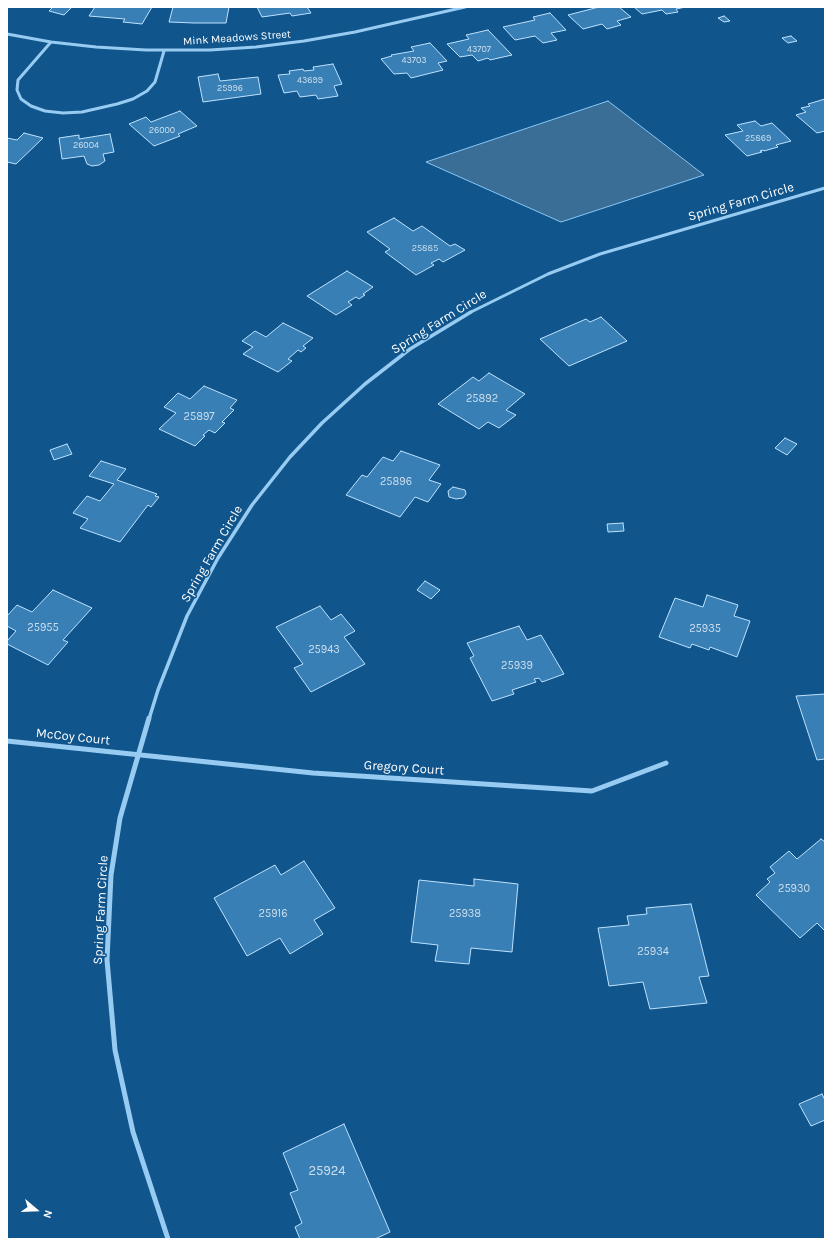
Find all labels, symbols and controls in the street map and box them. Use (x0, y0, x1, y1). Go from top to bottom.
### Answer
street label: Mink Meadows Street (183, 28, 291, 48)
house number: 43707 (467, 44, 491, 54)
house number: 43703 (401, 55, 427, 65)
house number: 43699 (297, 75, 323, 85)
house number: 25996 (217, 83, 243, 93)
house number: 26000 (149, 125, 175, 135)
house number: 25869 (745, 133, 771, 143)
house number: 26004 (73, 140, 99, 150)
street label: Spring Farm Circle (686, 179, 796, 225)
house number: 25885 (412, 243, 438, 253)
street label: Spring Farm Circle (388, 286, 490, 358)
house number: 25892 (466, 392, 498, 406)
house number: 25897 (184, 410, 214, 424)
house number: 25896 (380, 475, 412, 489)
street label: Spring Farm Circle (178, 503, 246, 605)
house number: 25955 (27, 621, 59, 635)
house number: 25935 (689, 622, 721, 636)
house number: 25943 (308, 643, 340, 657)
house number: 25939 (501, 659, 533, 673)
street label: McCoy Court (35, 725, 111, 749)
street label: Gregory Court (363, 757, 445, 779)
street label: Spring Farm Circle (90, 855, 112, 965)
house number: 25930 (778, 882, 810, 896)
house number: 25916 (259, 907, 287, 921)
house number: 25938 (449, 907, 481, 921)
house number: 25934 (637, 945, 669, 959)
house number: 25924 (308, 1163, 346, 1179)
north arrow (16, 1190, 56, 1230)
text: N (40, 1208, 55, 1220)

